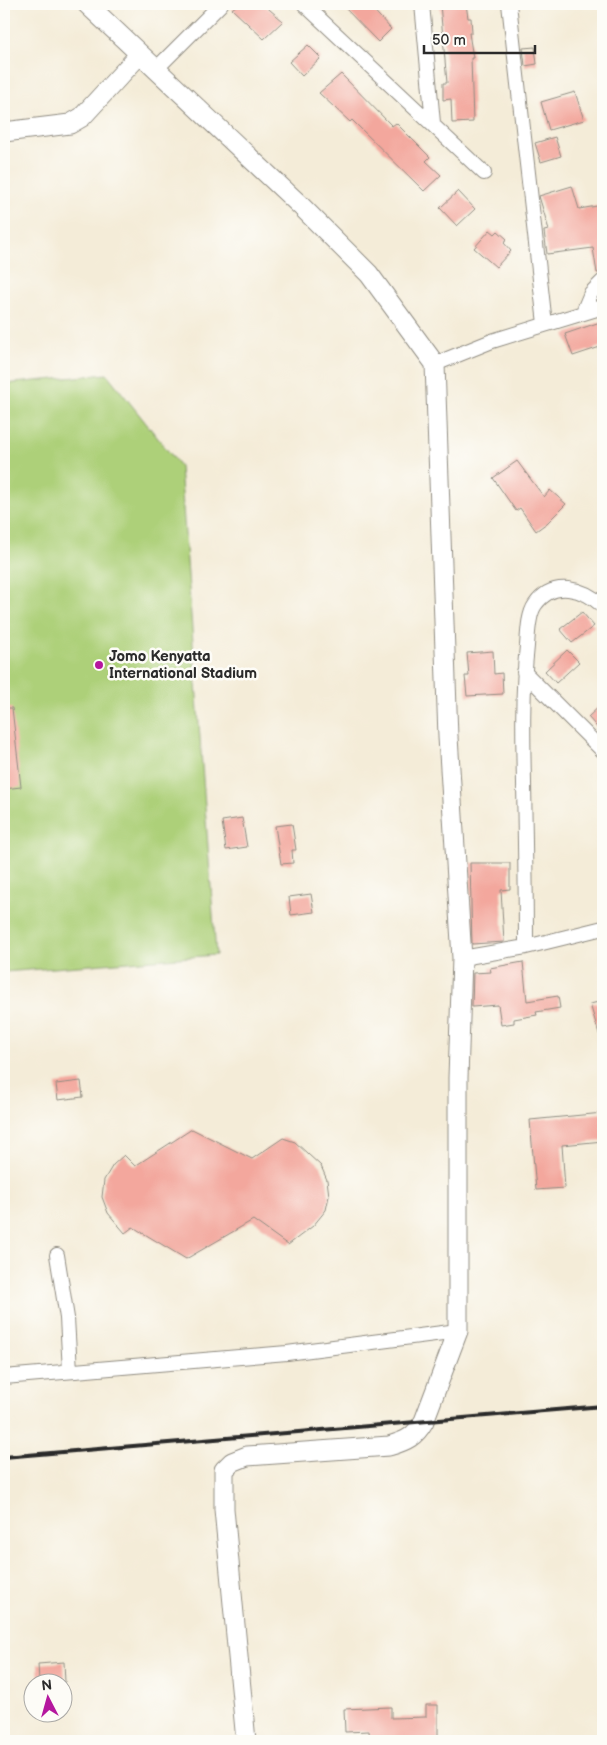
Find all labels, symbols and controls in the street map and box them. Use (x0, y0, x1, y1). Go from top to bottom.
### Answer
scale bar (424, 22, 536, 54)
text: 50 m (432, 31, 466, 50)
place label: Jomo Kenyatta International Stadium (109, 647, 257, 683)
marker: Jomo Kenyatta International Stadium (93, 659, 105, 671)
north arrow (22, 1672, 72, 1722)
text: N (41, 1677, 53, 1695)

